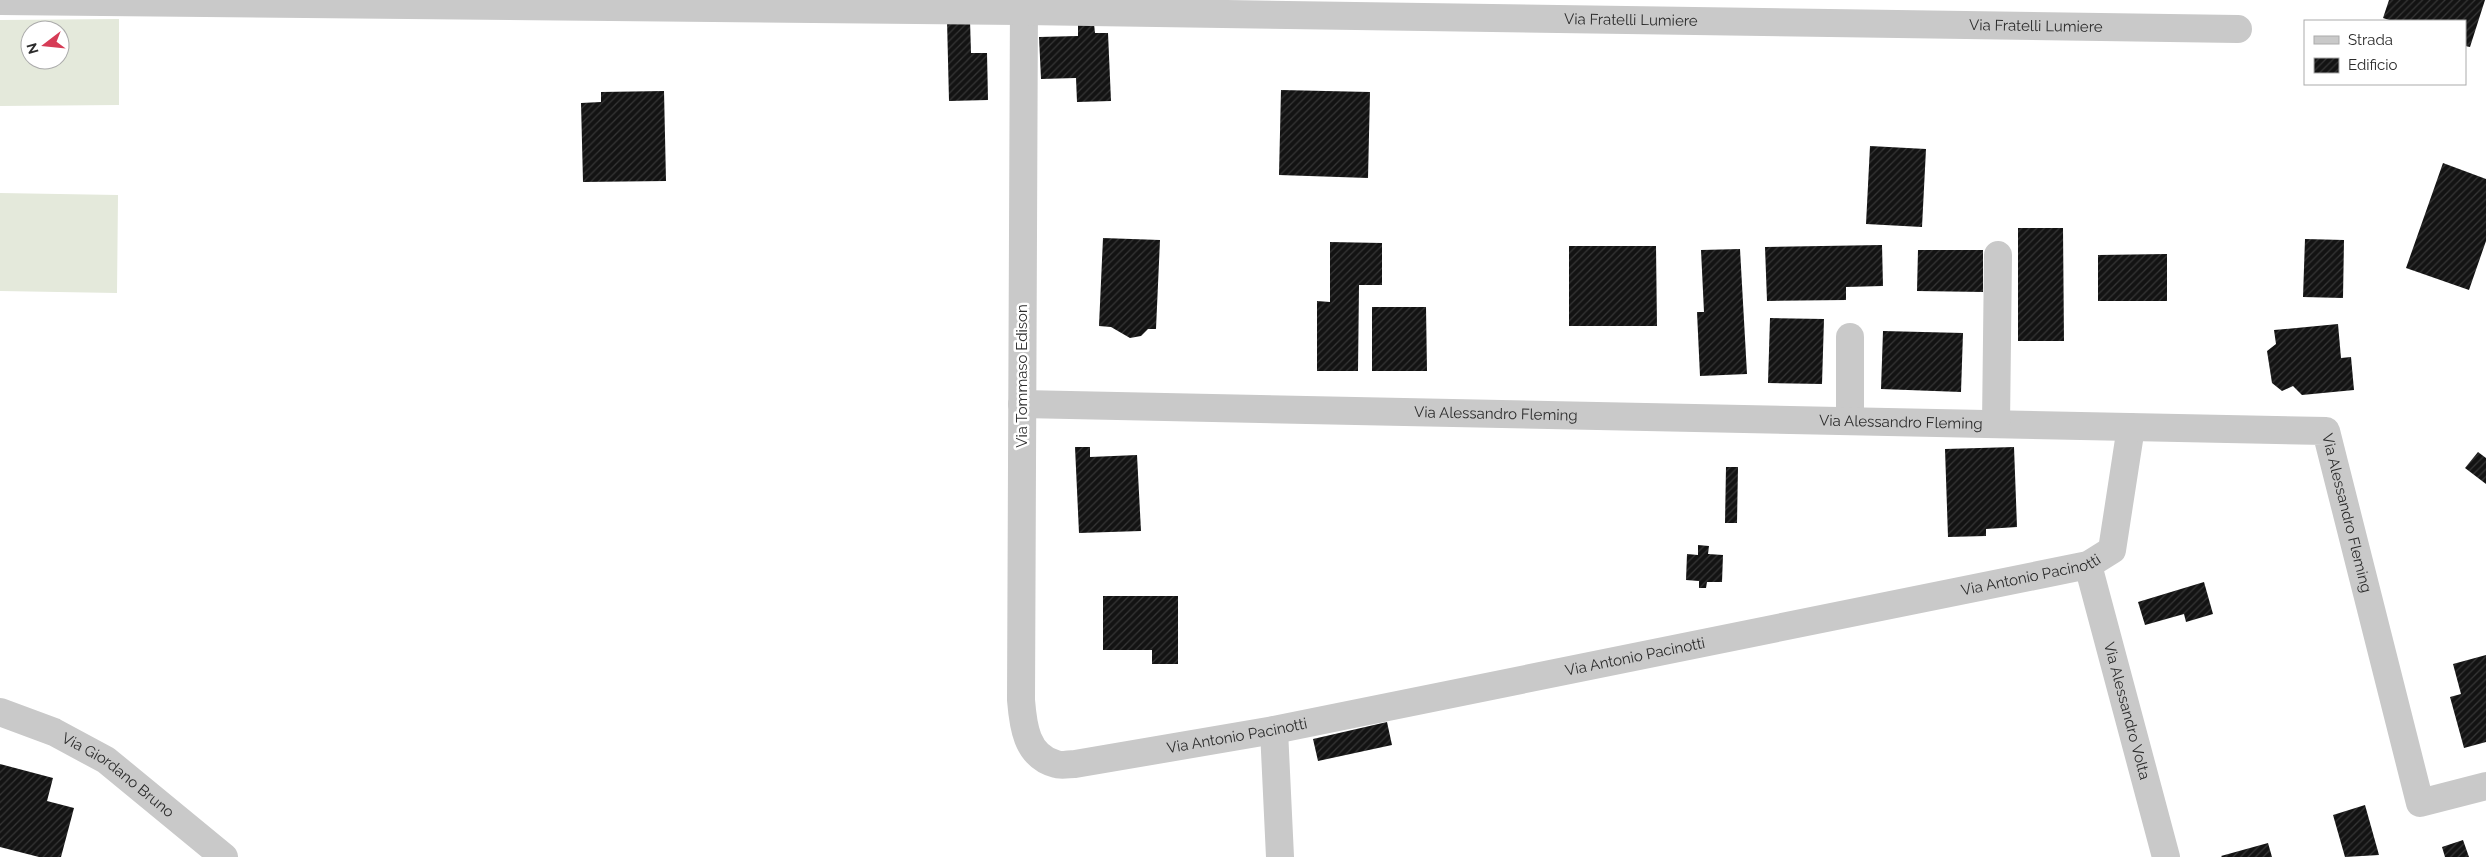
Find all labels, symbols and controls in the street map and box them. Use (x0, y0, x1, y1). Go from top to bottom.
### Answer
street label: Via Fratelli Lumiere (1564, 10, 1698, 30)
street label: Via Fratelli Lumiere (1969, 16, 2103, 36)
north arrow (20, 20, 70, 70)
legend (2304, 20, 2466, 85)
text: Strada (2348, 31, 2393, 49)
text: N (23, 41, 42, 56)
text: Edificio (2348, 56, 2398, 74)
street label: Via Tommaso Edison (1013, 304, 1031, 448)
street label: Via Alessandro Fleming (1414, 403, 1578, 425)
street label: Via Alessandro Fleming (1819, 412, 1983, 433)
street label: Via Alessandro Fleming (2318, 432, 2376, 595)
street label: Via Antonio Pacinotti (1959, 550, 2104, 600)
street label: Via Antonio Pacinotti (1564, 634, 1707, 680)
street label: Via Alessandro Volta (2100, 640, 2154, 782)
street label: Via Antonio Pacinotti (1165, 715, 1309, 757)
street label: Via Giordano Bruno (59, 729, 178, 821)

